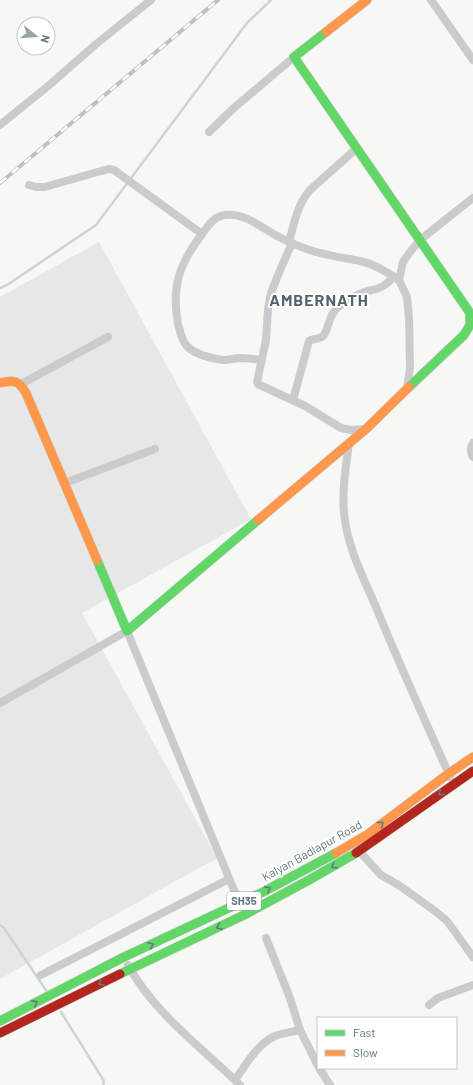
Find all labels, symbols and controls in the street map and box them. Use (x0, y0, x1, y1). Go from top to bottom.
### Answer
north arrow (16, 16, 56, 56)
text: N (39, 34, 53, 44)
district label: AMBERNATH (269, 290, 369, 309)
one-way arrow (438, 788, 445, 796)
street label: Kalyan Badlapur Road (259, 817, 364, 883)
one-way arrow (376, 822, 383, 829)
one-way arrow (331, 861, 338, 868)
one-way arrow (264, 886, 272, 894)
road number: SH35 (227, 892, 261, 910)
one-way arrow (216, 922, 223, 930)
one-way arrow (146, 942, 154, 950)
one-way arrow (98, 978, 106, 986)
one-way arrow (31, 1000, 38, 1008)
legend (317, 1017, 457, 1069)
text: Fast (353, 1025, 376, 1039)
text: Slow (353, 1045, 378, 1059)

